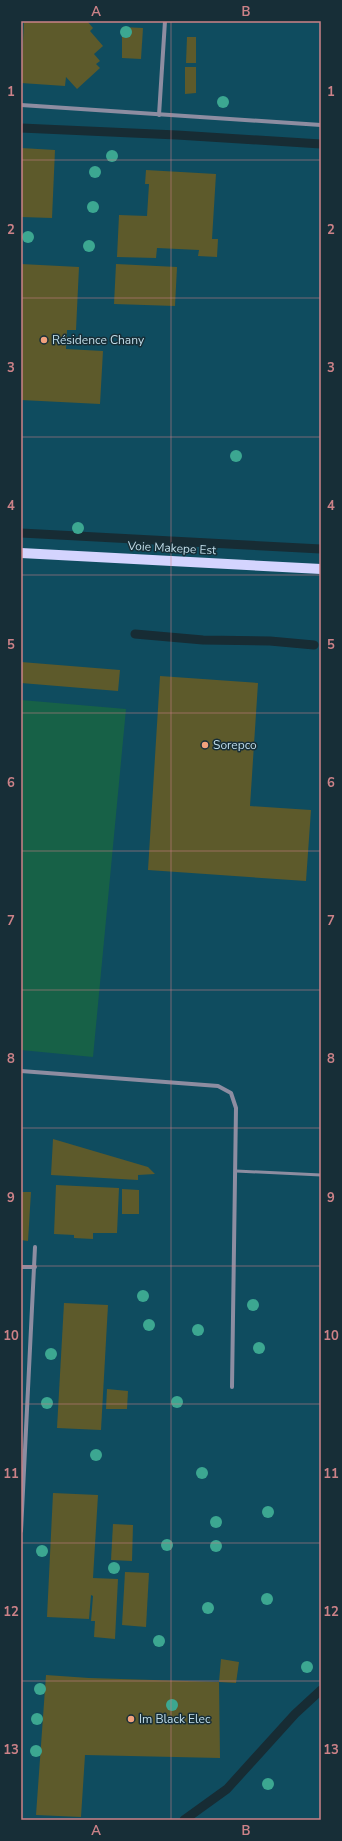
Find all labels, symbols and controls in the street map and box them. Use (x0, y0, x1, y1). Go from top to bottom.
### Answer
text: A (91, 3, 101, 21)
text: B (242, 3, 251, 21)
text: 1 (7, 83, 15, 101)
text: 1 (327, 83, 335, 101)
text: 2 (7, 221, 15, 239)
text: 2 (327, 221, 335, 239)
place label: Résidence Chany (52, 332, 145, 348)
marker: Résidence Chany (39, 335, 49, 345)
text: 3 (7, 359, 15, 377)
text: 3 (327, 359, 335, 377)
text: 4 (7, 497, 15, 515)
text: 4 (327, 497, 335, 515)
street label: Voie Makepe Est (126, 538, 217, 558)
text: 5 (7, 636, 15, 654)
text: 5 (327, 636, 335, 654)
place label: Sorepco (213, 737, 257, 753)
marker: Sorepco (200, 740, 210, 750)
text: 6 (7, 774, 15, 792)
text: 6 (327, 774, 335, 792)
text: 7 (7, 912, 15, 930)
text: 7 (327, 912, 335, 930)
text: 8 (7, 1050, 15, 1068)
text: 8 (327, 1050, 335, 1068)
text: 9 (7, 1189, 15, 1207)
text: 9 (327, 1189, 335, 1207)
text: 10 (3, 1327, 19, 1345)
text: 10 (323, 1327, 339, 1345)
text: 11 (3, 1465, 19, 1483)
text: 11 (323, 1465, 339, 1483)
text: 12 (3, 1603, 19, 1621)
text: 12 (323, 1603, 339, 1621)
place label: Im Black Elec (139, 1711, 211, 1727)
marker: Im Black Elec (126, 1714, 136, 1724)
text: 13 (3, 1741, 19, 1759)
text: 13 (323, 1741, 339, 1759)
text: A (91, 1822, 101, 1840)
text: B (242, 1822, 251, 1840)

